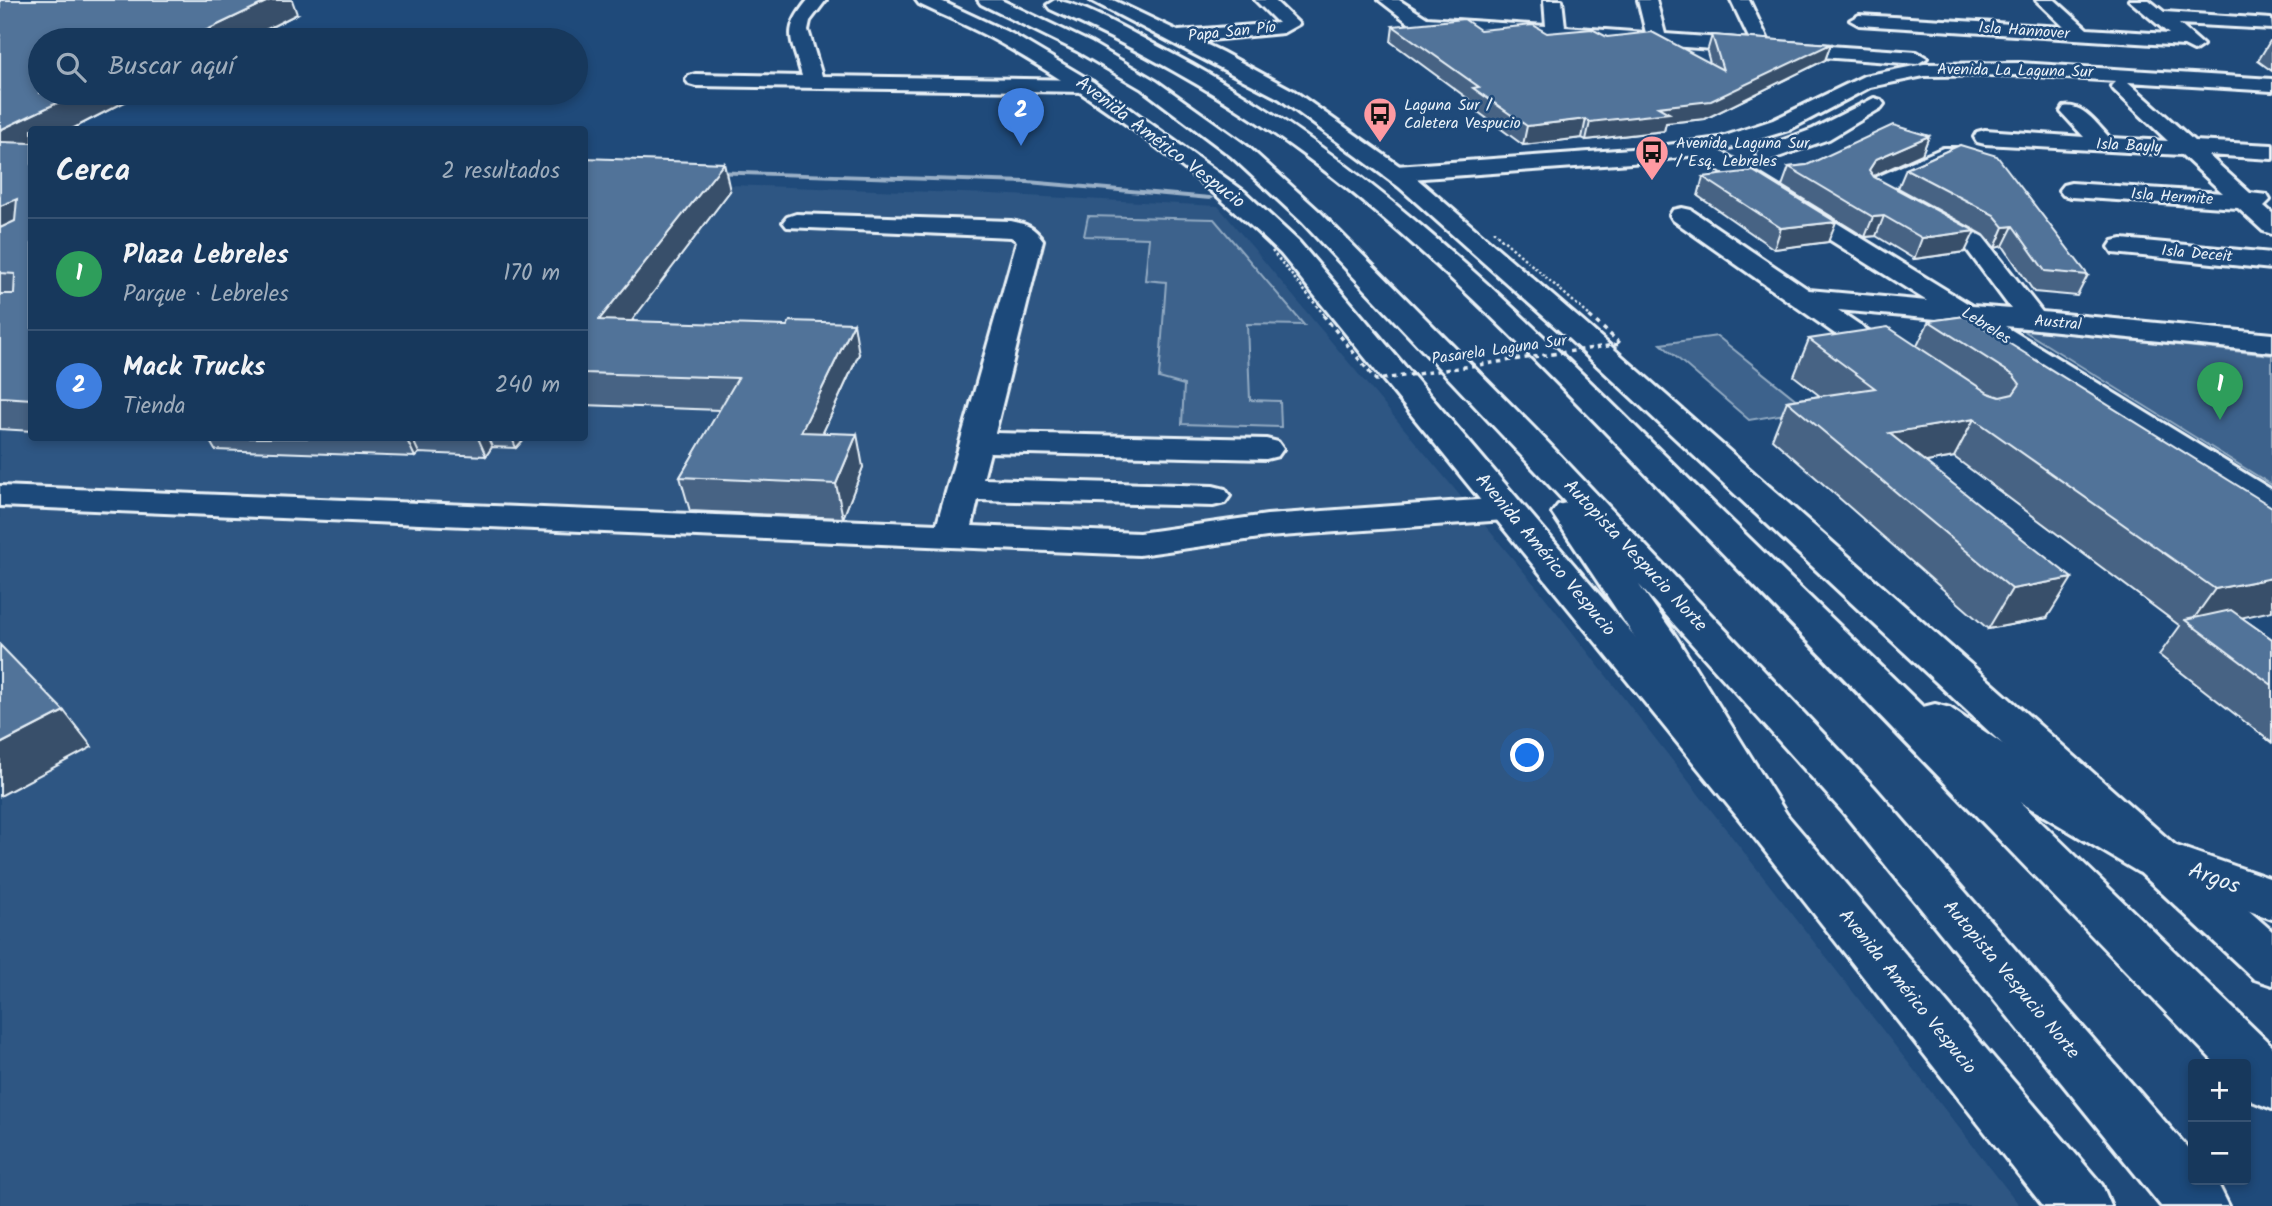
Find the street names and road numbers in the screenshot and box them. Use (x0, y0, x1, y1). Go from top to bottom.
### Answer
street label: Papa San Pío (1187, 15, 1277, 49)
street label: Isla Hannover (1978, 15, 2072, 47)
street label: Avenida La Laguna Sur (1937, 57, 2095, 85)
street label: Avenida Américo Vespucio (1069, 69, 1251, 217)
street label: Isla Bayly (2095, 132, 2163, 160)
street label: Isla Hermite (2130, 182, 2214, 212)
street label: Isla Deceit (2160, 238, 2234, 270)
street label: Lebreles (1956, 301, 2016, 351)
street label: Austral (2033, 308, 2083, 338)
street label: Pasarela Laguna Sur (1430, 328, 1570, 372)
street label: Avenida Américo Vespucio (1467, 467, 1623, 643)
street label: Autopista Vespucio Norte (1556, 473, 1714, 640)
street label: Argos (2183, 853, 2245, 905)
street label: Autopista Vespucio Norte (1935, 894, 2087, 1067)
street label: Avenida Américo Vespucio (1831, 903, 1983, 1081)

